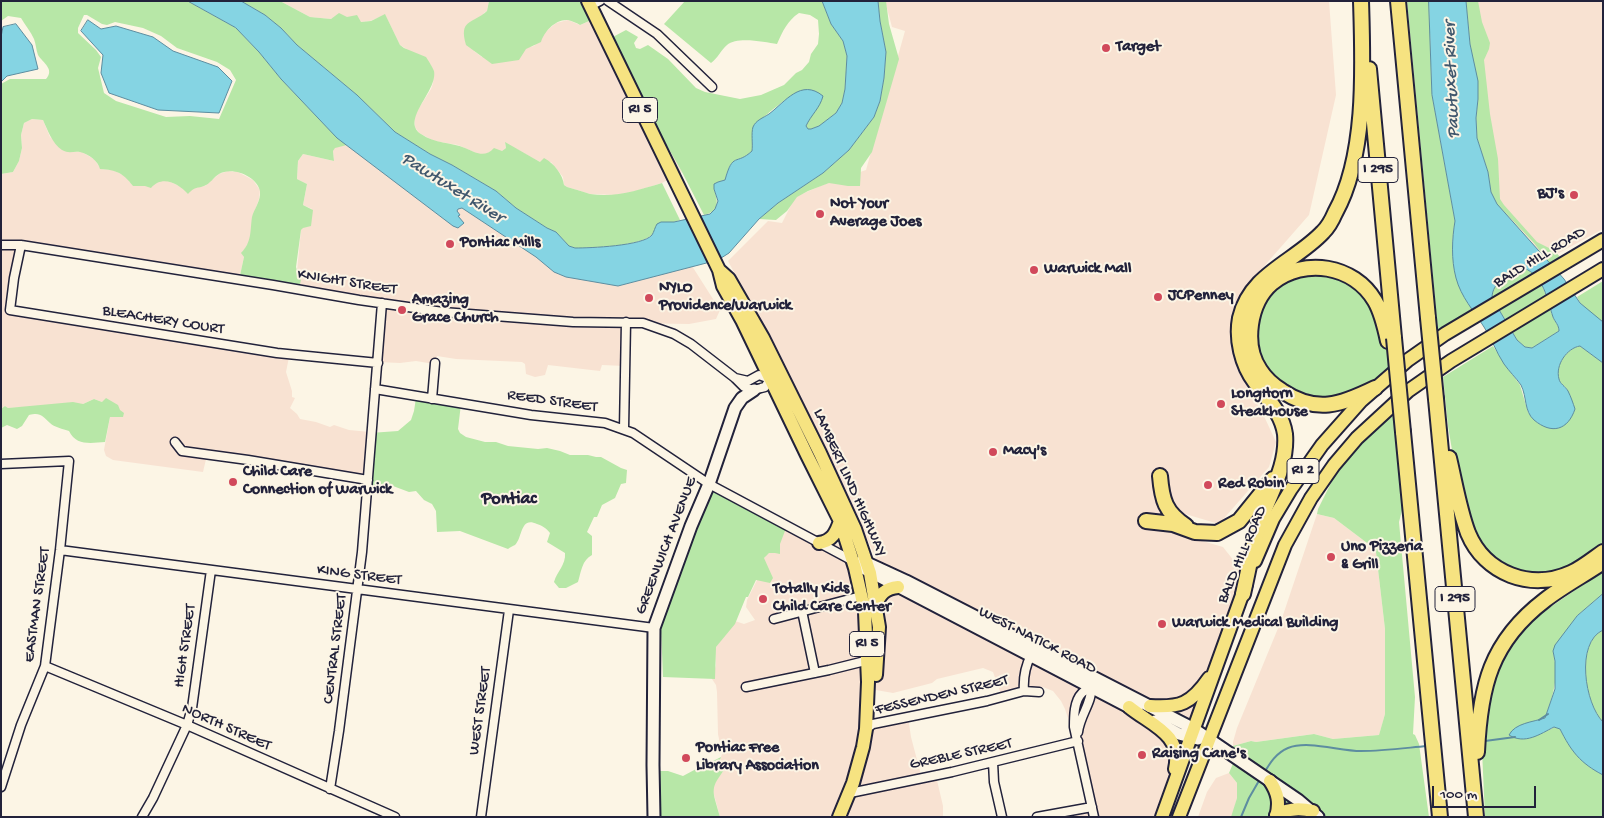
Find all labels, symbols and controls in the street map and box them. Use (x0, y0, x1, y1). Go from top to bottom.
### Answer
water label: Pawtuxet River (1440, 21, 1466, 139)
place label: Target (1116, 38, 1161, 58)
marker: Target (1100, 42, 1112, 54)
road number: RI 5 (622, 98, 658, 122)
water label: Pawtuxet River (397, 149, 507, 229)
road number: I 295 (1358, 158, 1398, 182)
place label: BJ's (1537, 185, 1564, 205)
marker: BJ's (1568, 189, 1580, 201)
place label: Not Your Average Joes (830, 195, 921, 233)
marker: Not Your Average Joes (814, 208, 826, 220)
street label: BALD HILL ROAD (1490, 223, 1590, 293)
place label: Pontiac Mills (460, 234, 540, 254)
marker: Pontiac Mills (444, 238, 456, 250)
place label: Warwick Mall (1044, 260, 1131, 280)
marker: Warwick Mall (1028, 264, 1040, 276)
street label: KNIGHT STREET (296, 266, 398, 300)
place label: NYLO Providence/Warwick (659, 279, 792, 317)
place label: JCPenney (1168, 287, 1234, 307)
place label: Amazing Grace Church (412, 291, 499, 329)
marker: JCPenney (1152, 291, 1164, 303)
marker: NYLO Providence/Warwick (643, 292, 655, 304)
street label: BLEACHERY COURT (101, 302, 225, 340)
marker: Amazing Grace Church (396, 304, 408, 316)
place label: LongHorn Steakhouse (1231, 385, 1308, 423)
street label: REED STREET (506, 386, 598, 418)
marker: LongHorn Steakhouse (1215, 398, 1227, 410)
street label: LAMBERT LIND HIGHWAY (808, 406, 890, 560)
place label: Macy's (1003, 442, 1046, 462)
marker: Macy's (987, 446, 999, 458)
road number: RI 2 (1287, 458, 1319, 484)
place label: Child Care Connection of Warwick (243, 463, 392, 501)
street label: GREENWICH AVENUE (632, 474, 702, 618)
place label: Red Robin (1218, 475, 1284, 495)
marker: Child Care Connection of Warwick (227, 476, 239, 488)
marker: Red Robin (1202, 479, 1214, 491)
district label: Pontiac (481, 489, 537, 511)
street label: BALD HILL ROAD (1214, 503, 1272, 607)
place label: Uno Pizzeria & Grill (1341, 538, 1423, 576)
street label: EASTMAN STREET (20, 546, 56, 664)
marker: Uno Pizzeria & Grill (1325, 551, 1337, 563)
street label: KING STREET (316, 561, 402, 591)
place label: Totally Kids Child Care Center (773, 580, 891, 618)
road number: I 295 (1435, 586, 1475, 612)
street label: CENTRAL STREET (320, 593, 352, 705)
marker: Totally Kids Child Care Center (757, 593, 769, 605)
street label: HIGH STREET (171, 603, 201, 689)
street label: WEST NATICK ROAD (975, 603, 1099, 679)
place label: Warwick Medical Building (1172, 614, 1338, 634)
marker: Warwick Medical Building (1156, 618, 1168, 630)
road number: RI 5 (850, 632, 884, 656)
street label: WEST STREET (465, 666, 497, 756)
street label: FESSENDEN STREET (874, 671, 1010, 721)
street label: NORTH STREET (178, 700, 274, 756)
street label: GREBLE STREET (908, 735, 1014, 775)
place label: Pontiac Free Library Association (696, 739, 819, 777)
place label: Raising Cane's (1152, 745, 1246, 765)
marker: Raising Cane's (1136, 749, 1148, 761)
marker: Pontiac Free Library Association (680, 752, 692, 764)
scale bar (1434, 776, 1538, 808)
text: 100 m (1440, 786, 1477, 804)

